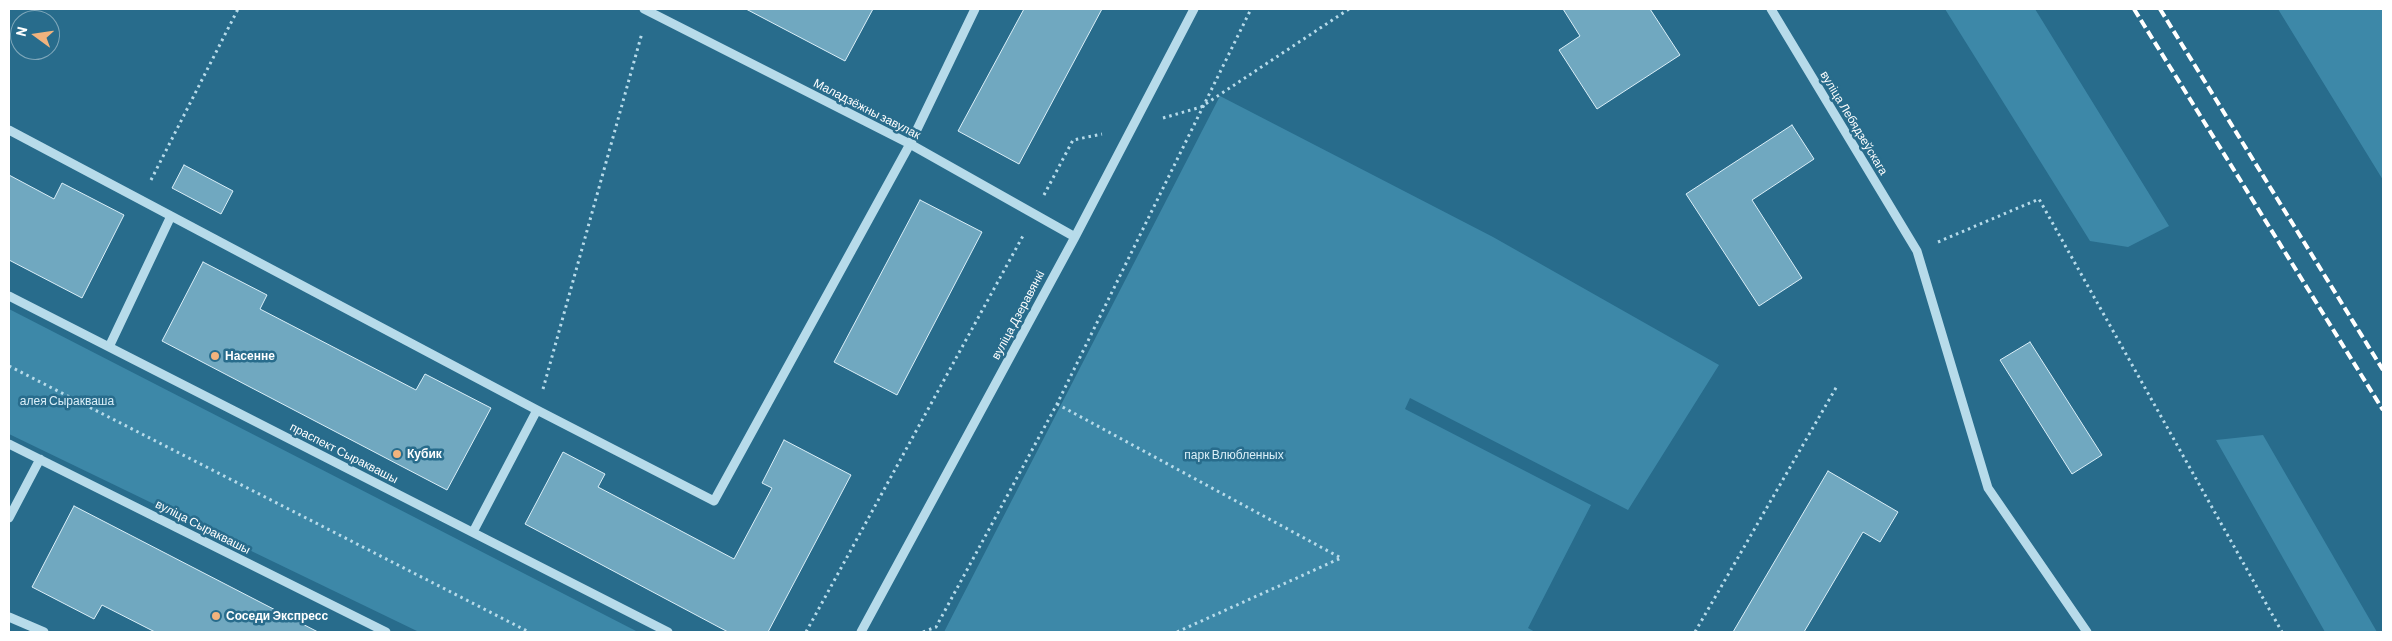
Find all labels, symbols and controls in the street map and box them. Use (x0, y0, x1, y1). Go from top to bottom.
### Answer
north arrow (10, 10, 60, 60)
text: N (12, 25, 30, 38)
street label: вуліца Лебядзеўскага (1817, 68, 1891, 178)
street label: Маладзёжны завулак (811, 76, 923, 142)
street label: вуліца Дзеравянкі (988, 268, 1048, 362)
place label: Насенне (225, 349, 275, 363)
marker: Насенне (209, 350, 221, 362)
park label: алея Сыракваша (20, 394, 114, 408)
street label: праспект Сыраквашы (288, 419, 400, 487)
place label: Кубик (407, 447, 442, 461)
marker: Кубик (391, 448, 403, 460)
park label: парк Влюбленных (1184, 448, 1284, 462)
street label: вуліца Сыраквашы (153, 497, 253, 557)
place label: Соседи Экспресс (226, 609, 328, 623)
marker: Соседи Экспресс (210, 610, 222, 622)

